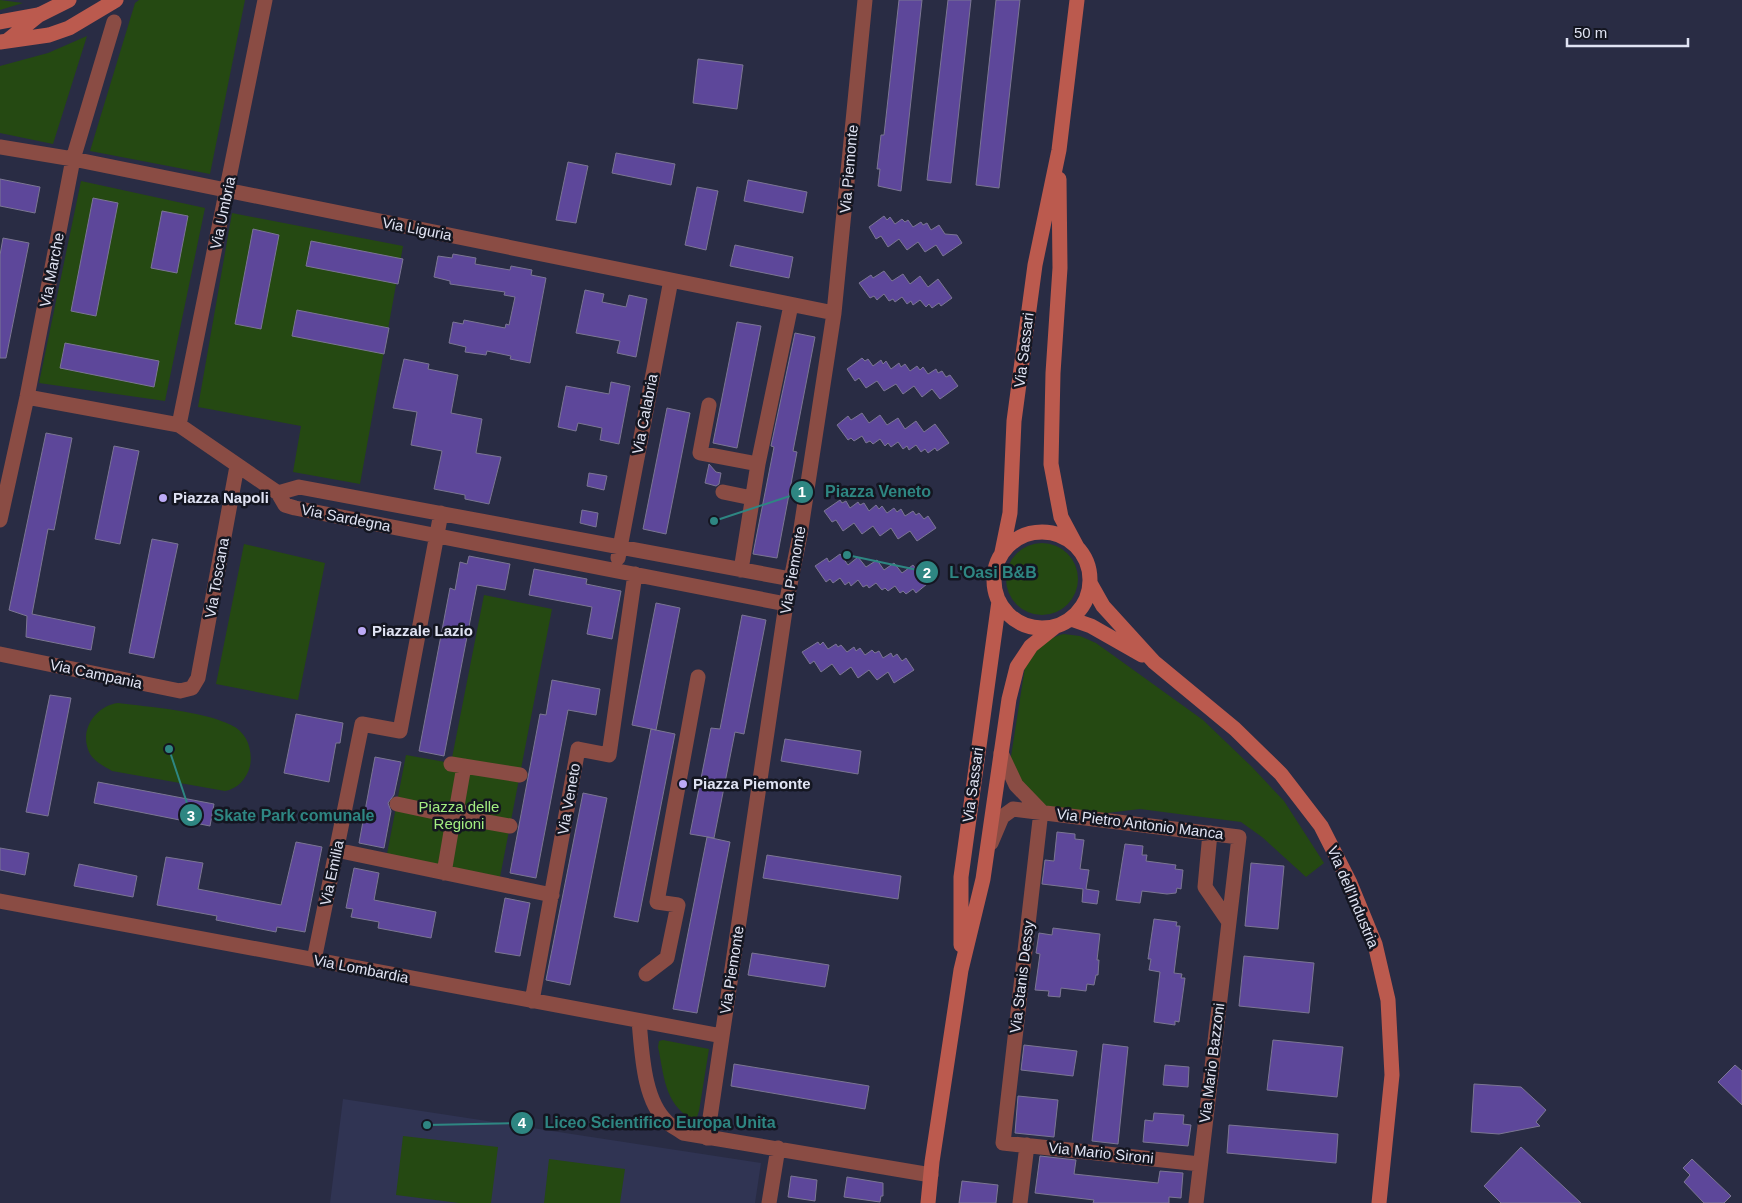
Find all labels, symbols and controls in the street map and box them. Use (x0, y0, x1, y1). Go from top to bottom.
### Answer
scale bar (1567, 15, 1688, 47)
text: 50 m (1574, 24, 1607, 41)
street label: Via Piemonte (836, 124, 861, 214)
street label: Via Umbria (207, 174, 239, 251)
street label: Via Liguria (381, 213, 454, 244)
street label: Via Marche (36, 231, 67, 309)
street label: Via Sassari (1010, 311, 1037, 388)
street label: Via Calabria (628, 372, 661, 456)
callout: Piazza Veneto (790, 476, 941, 507)
text: 1 (798, 483, 806, 500)
text: Piazza Veneto (825, 483, 931, 500)
place label: Piazza Napoli (173, 489, 269, 506)
marker: Piazza Napoli (157, 492, 169, 504)
street label: Via Sardegna (300, 501, 393, 535)
street label: Via Piemonte (776, 525, 809, 615)
street label: Via Toscana (201, 536, 232, 619)
callout: L'Oasi B&B (914, 557, 1046, 588)
text: 2 (923, 564, 931, 581)
text: L'Oasi B&B (949, 564, 1037, 581)
place label: Piazzale Lazio (372, 622, 473, 639)
marker: Piazzale Lazio (356, 625, 368, 637)
street label: Via Campania (48, 655, 144, 692)
street label: Via Sassari (959, 746, 986, 824)
street label: Via Veneto (554, 762, 583, 836)
place label: Piazza Piemonte (693, 775, 811, 792)
marker: Piazza Piemonte (677, 778, 689, 790)
park label: Piazza delle Regioni (419, 798, 499, 832)
callout: Skate Park comunale (178, 800, 384, 831)
street label: Via Pietro Antonio Manca (1056, 805, 1225, 842)
text: 3 (187, 807, 195, 824)
text: Skate Park comunale (214, 807, 375, 824)
street label: Via Emilia (316, 838, 347, 907)
street label: Via dell'Industria (1324, 843, 1383, 951)
street label: Via Stanis Dessy (1006, 919, 1037, 1034)
street label: Via Piemonte (716, 925, 747, 1015)
street label: Via Lombardia (312, 951, 411, 986)
street label: Via Mario Bazzoni (1196, 1002, 1227, 1124)
callout: Liceo Scientifico Europa Unita (510, 1107, 786, 1138)
text: 4 (518, 1114, 527, 1131)
text: Liceo Scientifico Europa Unita (544, 1114, 776, 1131)
street label: Via Mario Sironi (1048, 1139, 1154, 1166)

